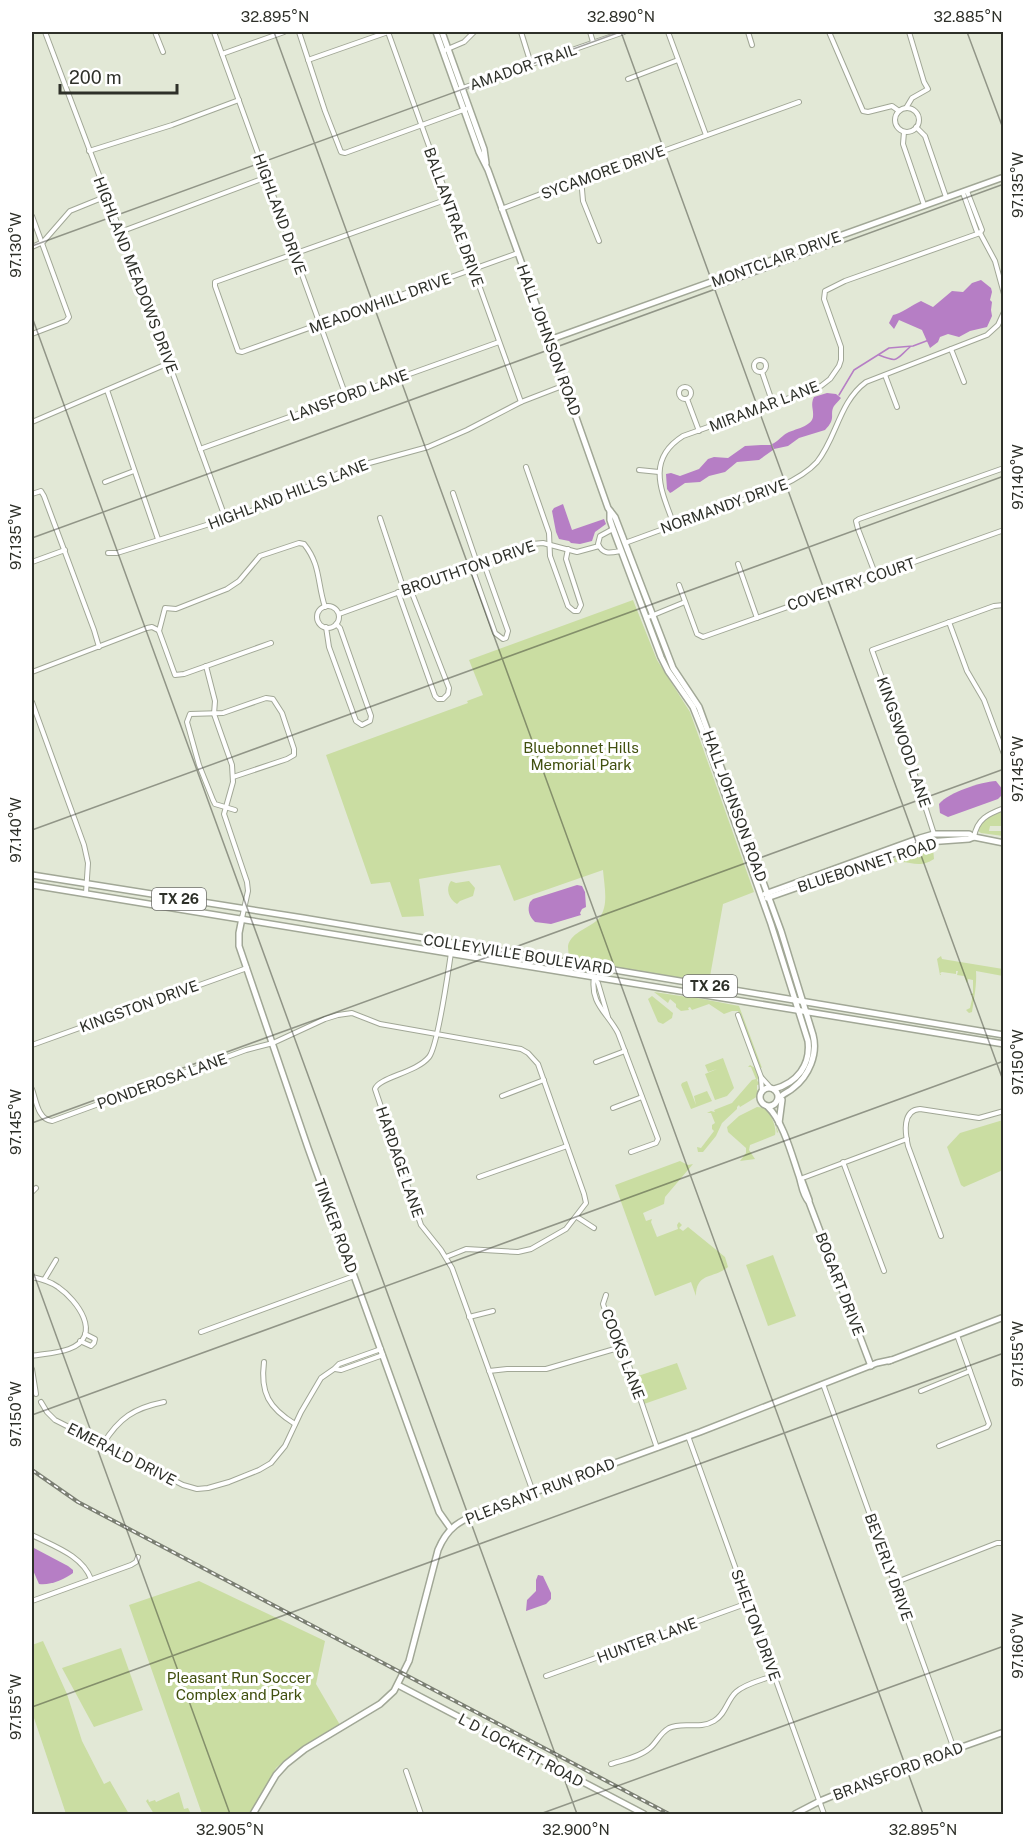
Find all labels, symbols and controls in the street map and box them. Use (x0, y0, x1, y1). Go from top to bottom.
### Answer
text: 32.895°N (241, 8, 309, 25)
text: 32.890°N (587, 8, 655, 25)
text: 32.885°N (934, 8, 1002, 25)
street label: AMADOR TRAIL (467, 41, 579, 93)
scale bar (60, 57, 177, 95)
text: 200 m (69, 67, 122, 88)
street label: SYCAMORE DRIVE (539, 142, 667, 202)
street label: BALLANTRAE DRIVE (421, 145, 487, 289)
street label: HIGHLAND DRIVE (250, 151, 310, 277)
text: 97.135°W (1009, 152, 1026, 218)
street label: HIGHLAND MEADOWS DRIVE (91, 174, 181, 376)
text: 97.130°W (7, 212, 24, 278)
street label: MONTCLAIR DRIVE (709, 228, 843, 290)
street label: HALL JOHNSON ROAD (514, 262, 584, 418)
street label: MEADOWHILL DRIVE (307, 269, 453, 337)
street label: LANSFORD LANE (287, 366, 411, 424)
street label: MIRAMAR LANE (707, 377, 821, 435)
text: 97.140°W (1009, 444, 1026, 510)
street label: HIGHLAND HILLS LANE (205, 456, 371, 532)
street label: NORMANDY DRIVE (658, 475, 790, 537)
text: 97.135°W (7, 504, 24, 570)
street label: BROUTHTON DRIVE (399, 537, 537, 599)
street label: COVENTRY COURT (785, 554, 917, 614)
street label: KINGSWOOD LANE (874, 675, 934, 809)
street label: HALL JOHNSON ROAD (700, 728, 770, 884)
text: 97.145°W (1009, 736, 1026, 802)
park label: Bluebonnet Hills Memorial Park (523, 739, 639, 773)
text: 97.140°W (7, 797, 24, 863)
street label: BLUEBONNET ROAD (795, 834, 939, 896)
road number: TX 26 (152, 888, 206, 910)
street label: COLLEYVILLE BOULEVARD (422, 931, 614, 977)
road number: TX 26 (683, 975, 737, 997)
street label: KINGSTON DRIVE (77, 977, 201, 1035)
text: 97.150°W (1009, 1029, 1026, 1095)
street label: PONDEROSA LANE (95, 1050, 229, 1112)
text: 97.145°W (7, 1089, 24, 1155)
street label: HARDAGE LANE (373, 1104, 427, 1220)
street label: TINKER ROAD (311, 1176, 361, 1276)
street label: BOGART DRIVE (812, 1230, 868, 1338)
street label: COOKS LANE (598, 1306, 648, 1402)
text: 97.155°W (1009, 1321, 1026, 1387)
text: 97.150°W (7, 1381, 24, 1447)
street label: EMERALD DRIVE (65, 1419, 179, 1489)
street label: PLEASANT RUN ROAD (463, 1455, 617, 1527)
street label: BEVERLY DRIVE (862, 1511, 916, 1623)
street label: SHELTON DRIVE (728, 1567, 784, 1683)
text: 97.160°W (1009, 1613, 1026, 1679)
street label: HUNTER LANE (595, 1614, 699, 1666)
park label: Pleasant Run Soccer Complex and Park (167, 1669, 311, 1703)
text: 97.155°W (7, 1674, 24, 1740)
street label: L D LOCKETT ROAD (456, 1710, 586, 1790)
street label: BRANSFORD ROAD (831, 1738, 965, 1804)
text: 32.905°N (196, 1821, 264, 1838)
text: 32.900°N (542, 1821, 610, 1838)
text: 32.895°N (889, 1821, 957, 1838)

